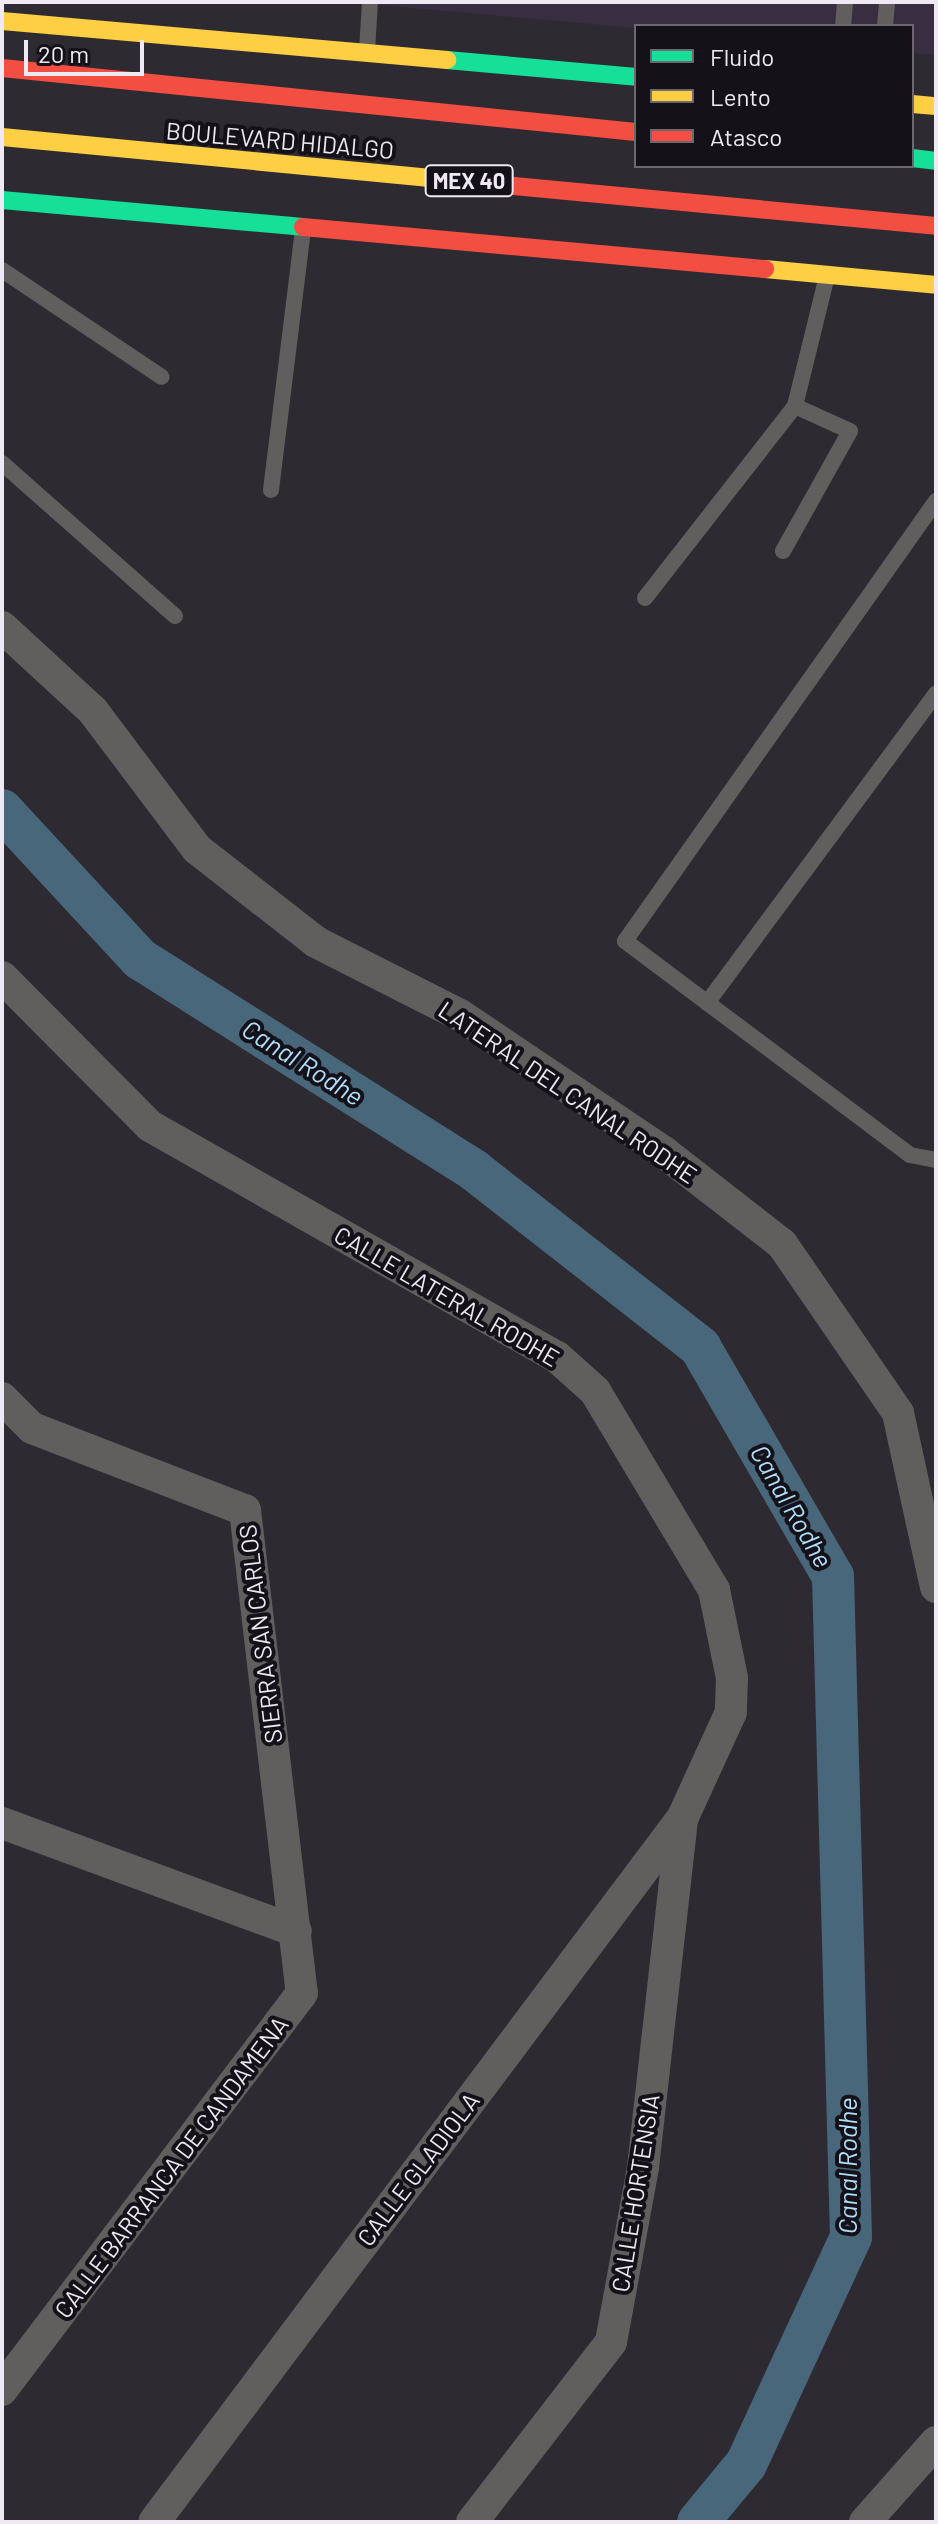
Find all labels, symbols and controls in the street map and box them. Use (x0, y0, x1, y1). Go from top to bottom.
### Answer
scale bar (28, 24, 148, 74)
legend (634, 24, 914, 168)
text: 20 m (38, 39, 89, 68)
text: Fluido (710, 42, 774, 71)
text: Lento (710, 82, 771, 111)
street label: BOULEVARD HIDALGO (165, 116, 395, 164)
text: Atasco (710, 122, 782, 151)
road number: MEX 40 (423, 163, 515, 199)
street label: LATERAL DEL CANAL RODHE (433, 995, 703, 1189)
water label: Canal Rodhe (237, 1013, 369, 1111)
street label: CALLE LATERAL RODHE (329, 1220, 565, 1372)
water label: Canal Rodhe (744, 1439, 840, 1573)
street label: SIERRA SAN CARLOS (232, 1523, 288, 1745)
street label: CALLE BARRANCA DE CANDAMENA (48, 2011, 294, 2323)
street label: CALLE GLADIOLA (351, 2087, 485, 2251)
street label: CALLE HORTENSIA (605, 2092, 665, 2294)
water label: Canal Rodhe (831, 2098, 863, 2234)

